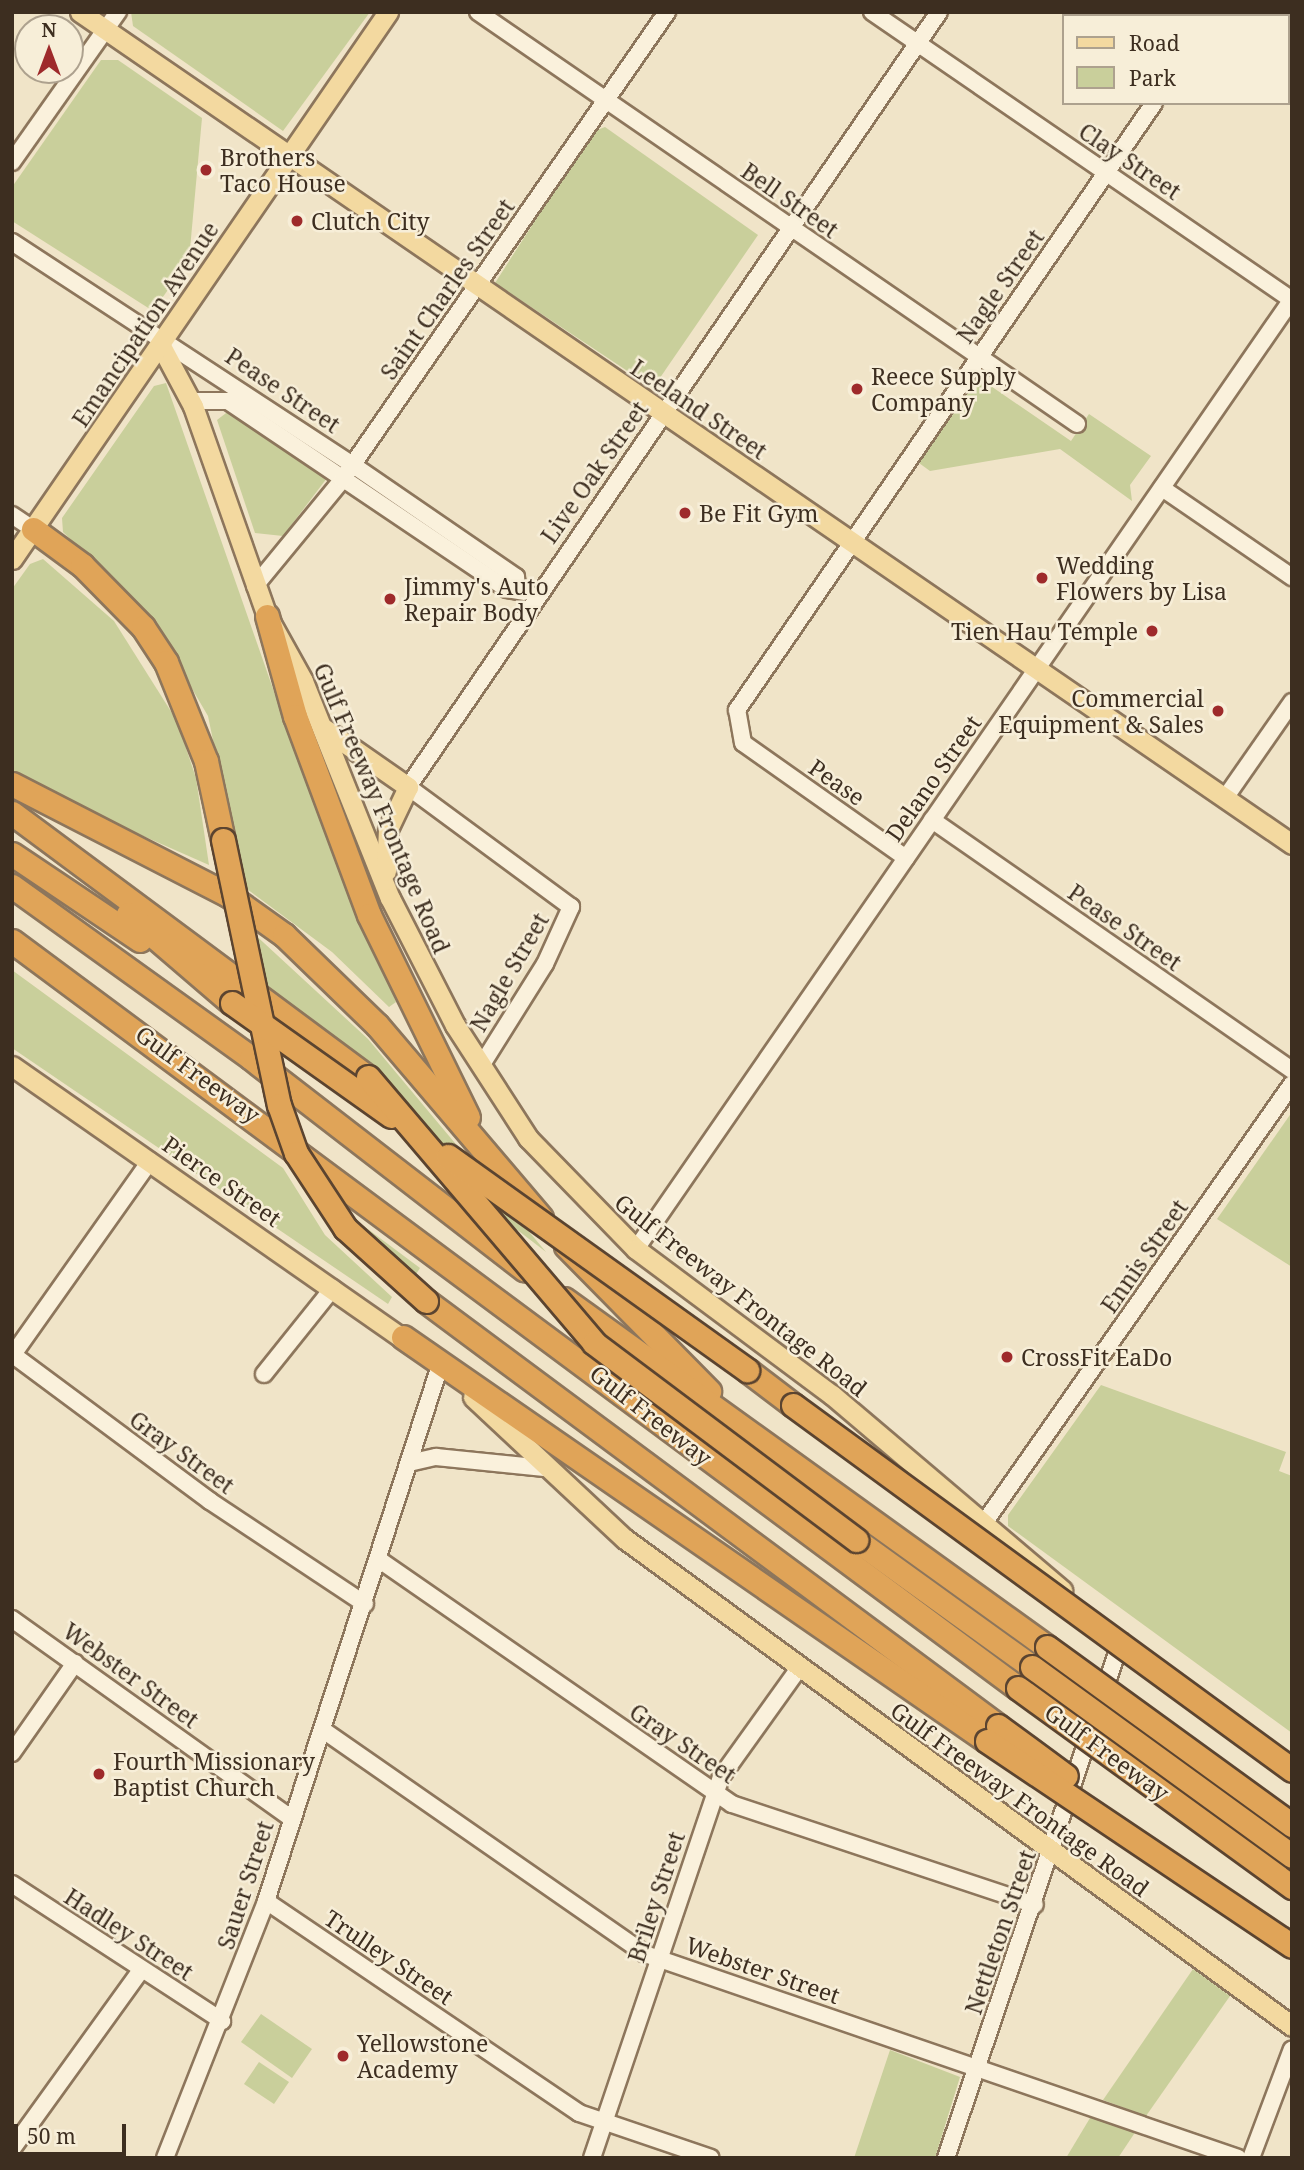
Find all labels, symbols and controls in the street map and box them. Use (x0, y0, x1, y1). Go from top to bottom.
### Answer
north arrow (14, 14, 84, 84)
legend (1062, 14, 1290, 105)
text: N (42, 17, 56, 43)
text: Road (1129, 29, 1180, 57)
text: Park (1129, 64, 1176, 92)
street label: Clay Street (1074, 117, 1186, 205)
place label: Brothers Taco House (220, 143, 346, 197)
street label: Bell Street (736, 157, 844, 243)
marker: Brothers Taco House (198, 162, 214, 178)
street label: Saint Charles Street (374, 193, 520, 385)
place label: Clutch City (311, 207, 429, 235)
marker: Clutch City (289, 213, 305, 229)
street label: Emancipation Avenue (66, 216, 224, 432)
street label: Nagle Street (951, 224, 1049, 348)
street label: Pease Street (221, 342, 345, 438)
street label: Leeland Street (626, 353, 772, 465)
place label: Reece Supply Company (871, 362, 1016, 416)
marker: Reece Supply Company (849, 381, 865, 397)
street label: Live Oak Street (535, 396, 653, 548)
place label: Be Fit Gym (699, 499, 818, 527)
marker: Be Fit Gym (677, 505, 693, 521)
place label: Wedding Flowers by Lisa (1056, 551, 1227, 605)
marker: Wedding Flowers by Lisa (1034, 570, 1050, 586)
place label: Jimmy's Auto Repair Body (404, 572, 549, 626)
marker: Jimmy's Auto Repair Body (382, 591, 398, 607)
place label: Tien Hau Temple (951, 617, 1138, 645)
marker: Tien Hau Temple (1144, 623, 1160, 639)
street label: Gulf Freeway Frontage Road (308, 659, 456, 957)
place label: Commercial Equipment & Sales (998, 684, 1204, 738)
marker: Commercial Equipment & Sales (1210, 703, 1226, 719)
street label: Delano Street (879, 710, 987, 846)
street label: Pease (804, 753, 870, 811)
street label: Pease Street (1063, 878, 1187, 976)
street label: Nagle Street (464, 908, 554, 1036)
street label: Gulf Freeway (130, 1020, 266, 1128)
street label: Pierce Street (158, 1130, 286, 1232)
street label: Gulf Freeway Frontage Road (609, 1188, 873, 1402)
street label: Ennis Street (1095, 1194, 1193, 1318)
place label: CrossFit EaDo (1021, 1343, 1172, 1371)
marker: CrossFit EaDo (999, 1349, 1015, 1365)
street label: Gulf Freeway (585, 1359, 717, 1471)
street label: Gray Street (124, 1405, 240, 1499)
street label: Webster Street (58, 1617, 204, 1733)
street label: Gulf Freeway Frontage Road (885, 1696, 1155, 1902)
street label: Gray Street (625, 1697, 741, 1789)
street label: Gulf Freeway (1039, 1698, 1175, 1806)
place label: Fourth Missionary Baptist Church (113, 1747, 315, 1801)
marker: Fourth Missionary Baptist Church (91, 1766, 107, 1782)
street label: Sauer Street (211, 1817, 279, 1953)
street label: Briley Street (622, 1828, 690, 1966)
street label: Nettleton Street (959, 1846, 1041, 2018)
street label: Hadley Street (59, 1882, 199, 1986)
street label: Trulley Street (319, 1904, 459, 2010)
street label: Webster Street (682, 1931, 844, 2009)
place label: Yellowstone Academy (357, 2029, 488, 2083)
marker: Yellowstone Academy (335, 2048, 351, 2064)
scale bar (18, 2110, 130, 2154)
text: 50 m (27, 2122, 76, 2150)

